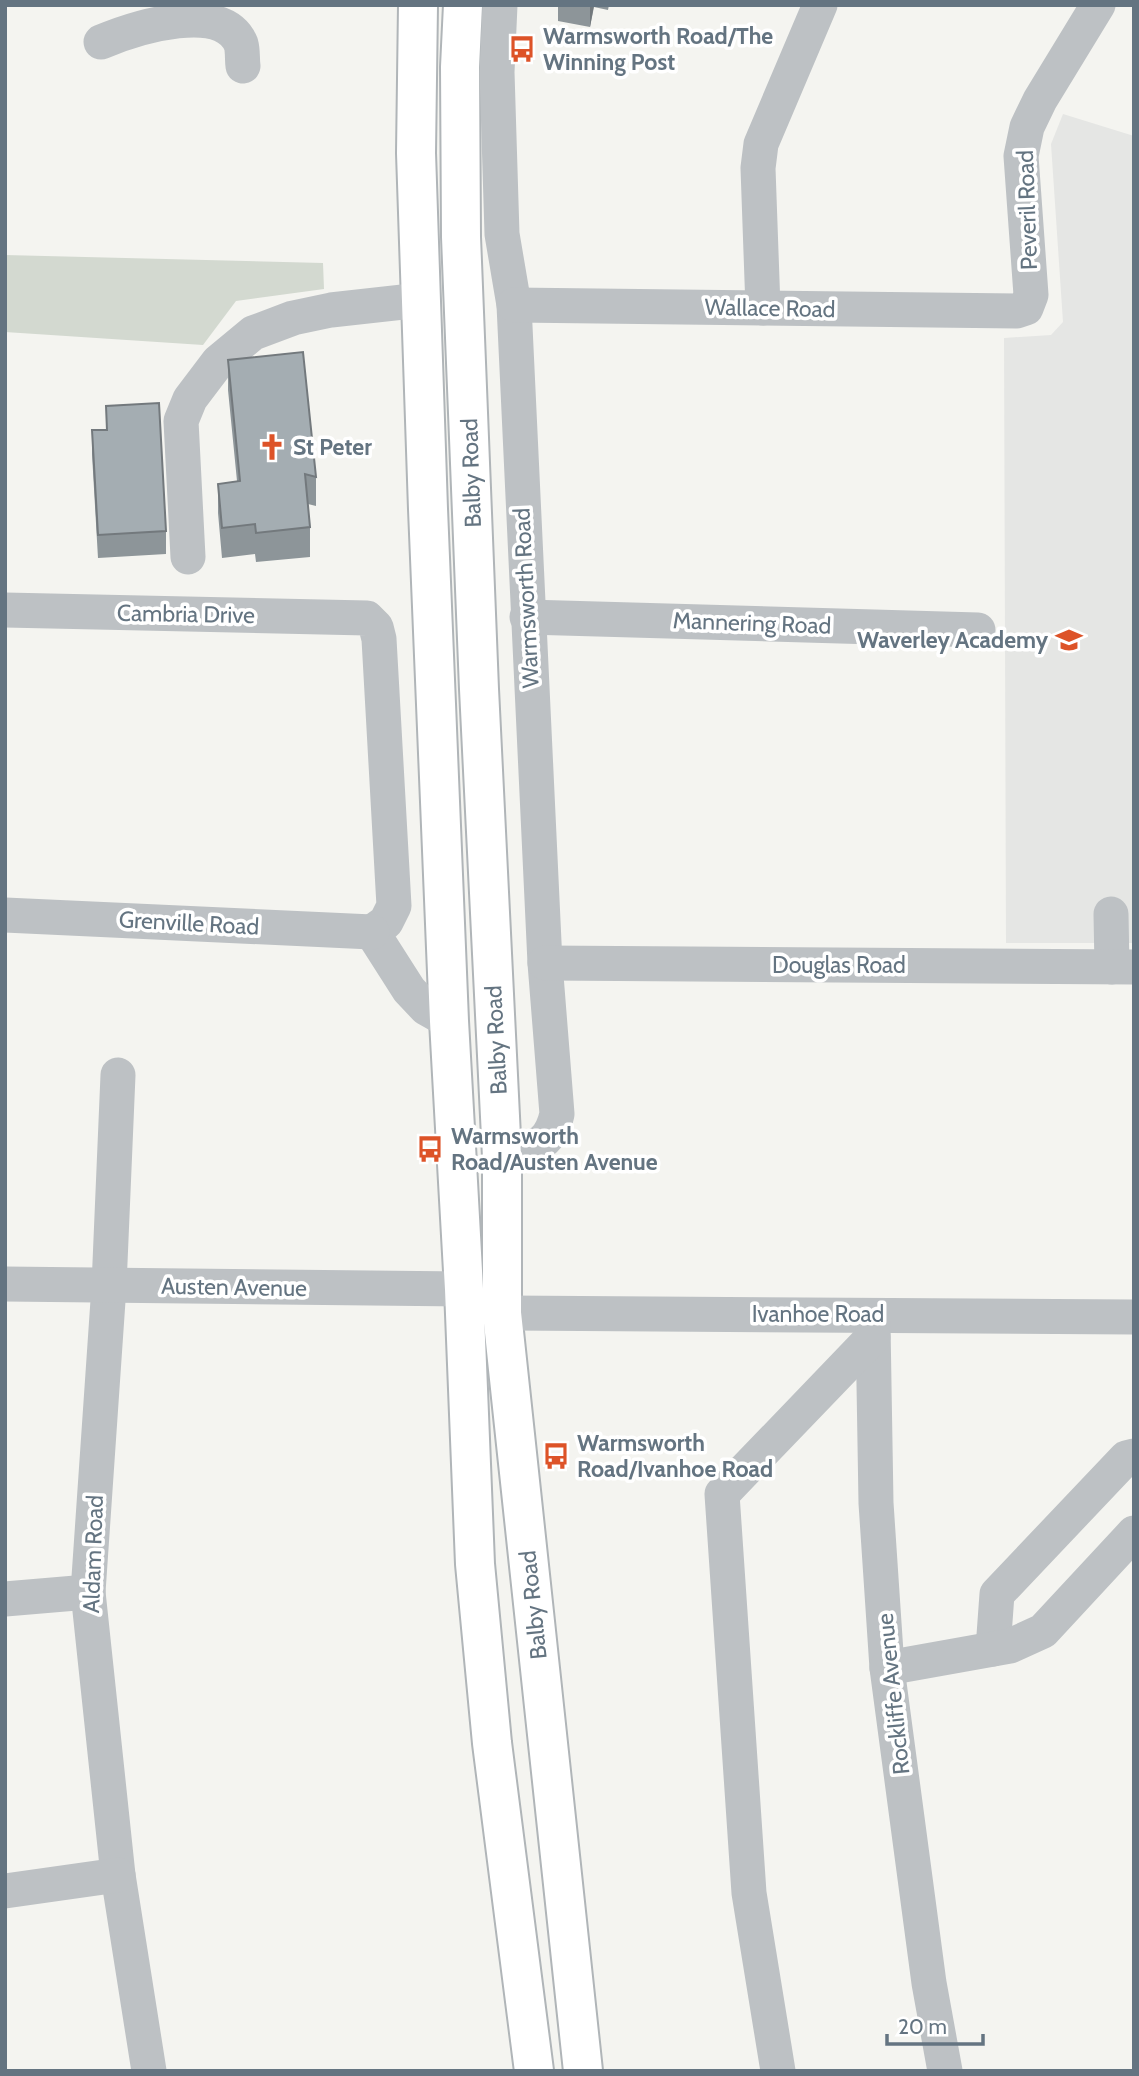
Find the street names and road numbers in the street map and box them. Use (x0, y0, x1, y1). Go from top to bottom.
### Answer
street label: Peveril Road (1011, 150, 1043, 270)
street label: Wallace Road (704, 293, 836, 323)
street label: Balby Road (455, 418, 487, 528)
street label: Warmsworth Road (507, 507, 545, 689)
street label: Cambria Drive (117, 599, 256, 629)
street label: Mannering Road (672, 606, 832, 640)
street label: Grenville Road (118, 905, 260, 941)
street label: Douglas Road (772, 951, 906, 979)
street label: Balby Road (479, 985, 513, 1095)
street label: Austen Avenue (161, 1272, 307, 1302)
street label: Ivanhoe Road (752, 1300, 884, 1328)
street label: Aldam Road (77, 1494, 109, 1614)
street label: Balby Road (513, 1549, 553, 1661)
street label: Rockliffe Avenue (871, 1612, 915, 1776)

